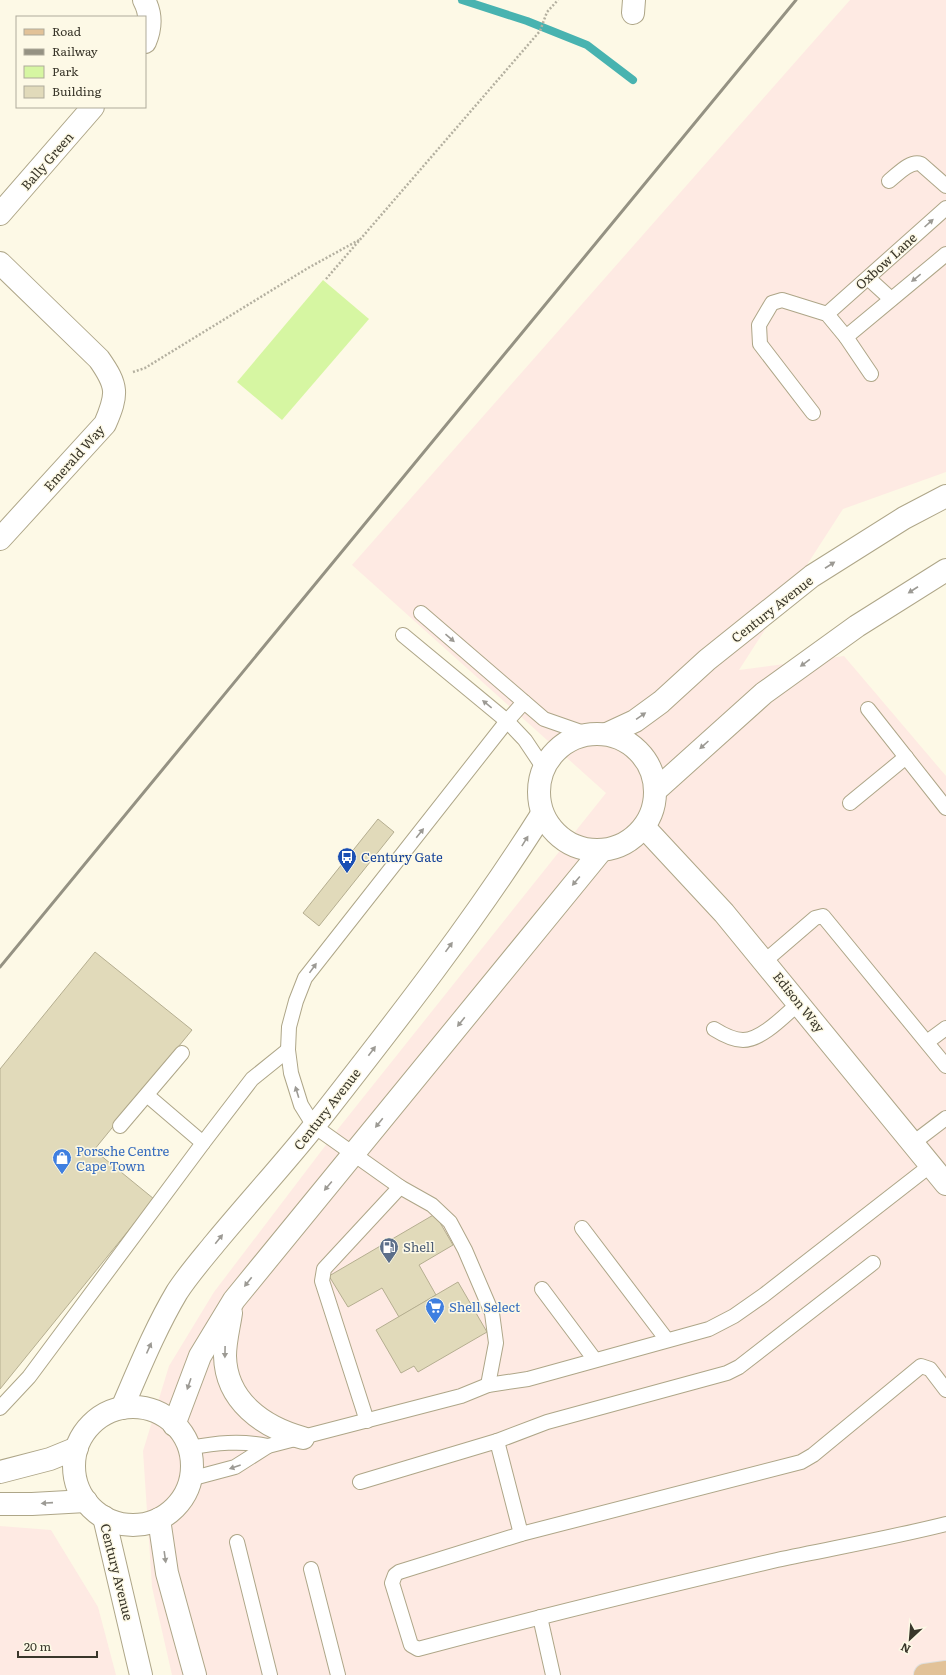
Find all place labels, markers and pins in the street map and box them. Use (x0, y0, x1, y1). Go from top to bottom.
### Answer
bus stop icon: Century Gate (336, 846, 358, 874)
place label: Century Gate (361, 847, 443, 866)
place label: Porsche Centre Cape Town (76, 1141, 170, 1175)
shop icon: Porsche Centre Cape Town (51, 1147, 73, 1175)
fuel station icon: Shell (378, 1236, 400, 1264)
place label: Shell (403, 1237, 435, 1256)
supermarket icon: Shell Select (424, 1296, 446, 1324)
place label: Shell Select (449, 1297, 521, 1316)

